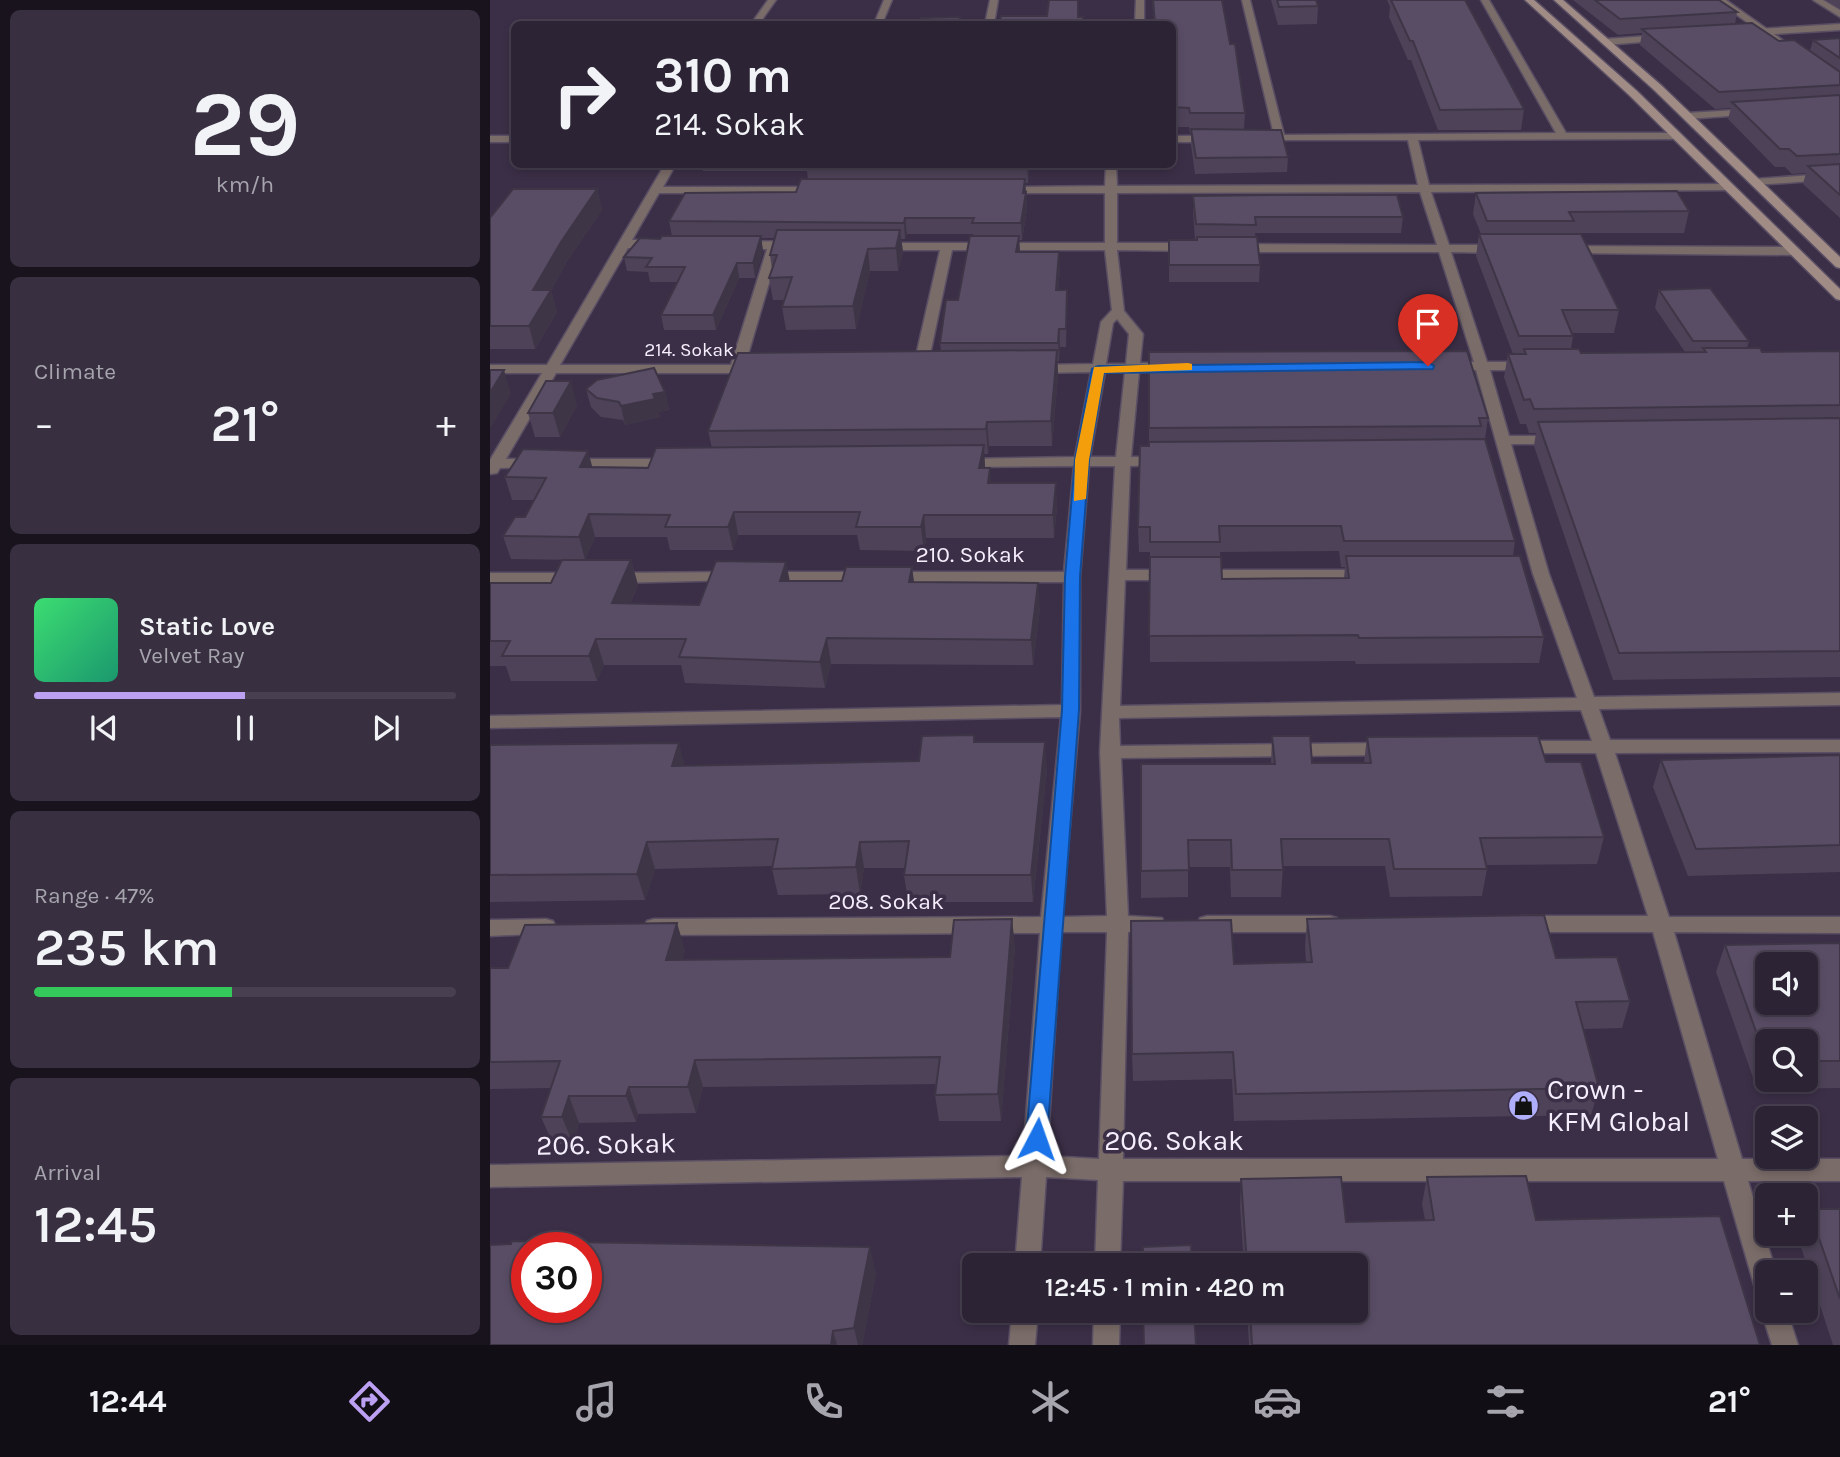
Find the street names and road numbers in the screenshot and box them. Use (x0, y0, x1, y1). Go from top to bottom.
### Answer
street label: 214. Sokak (644, 339, 734, 361)
street label: 210. Sokak (915, 541, 1025, 568)
street label: 208. Sokak (828, 888, 944, 915)
street label: 206. Sokak (1104, 1124, 1244, 1157)
street label: 206. Sokak (536, 1126, 676, 1162)

